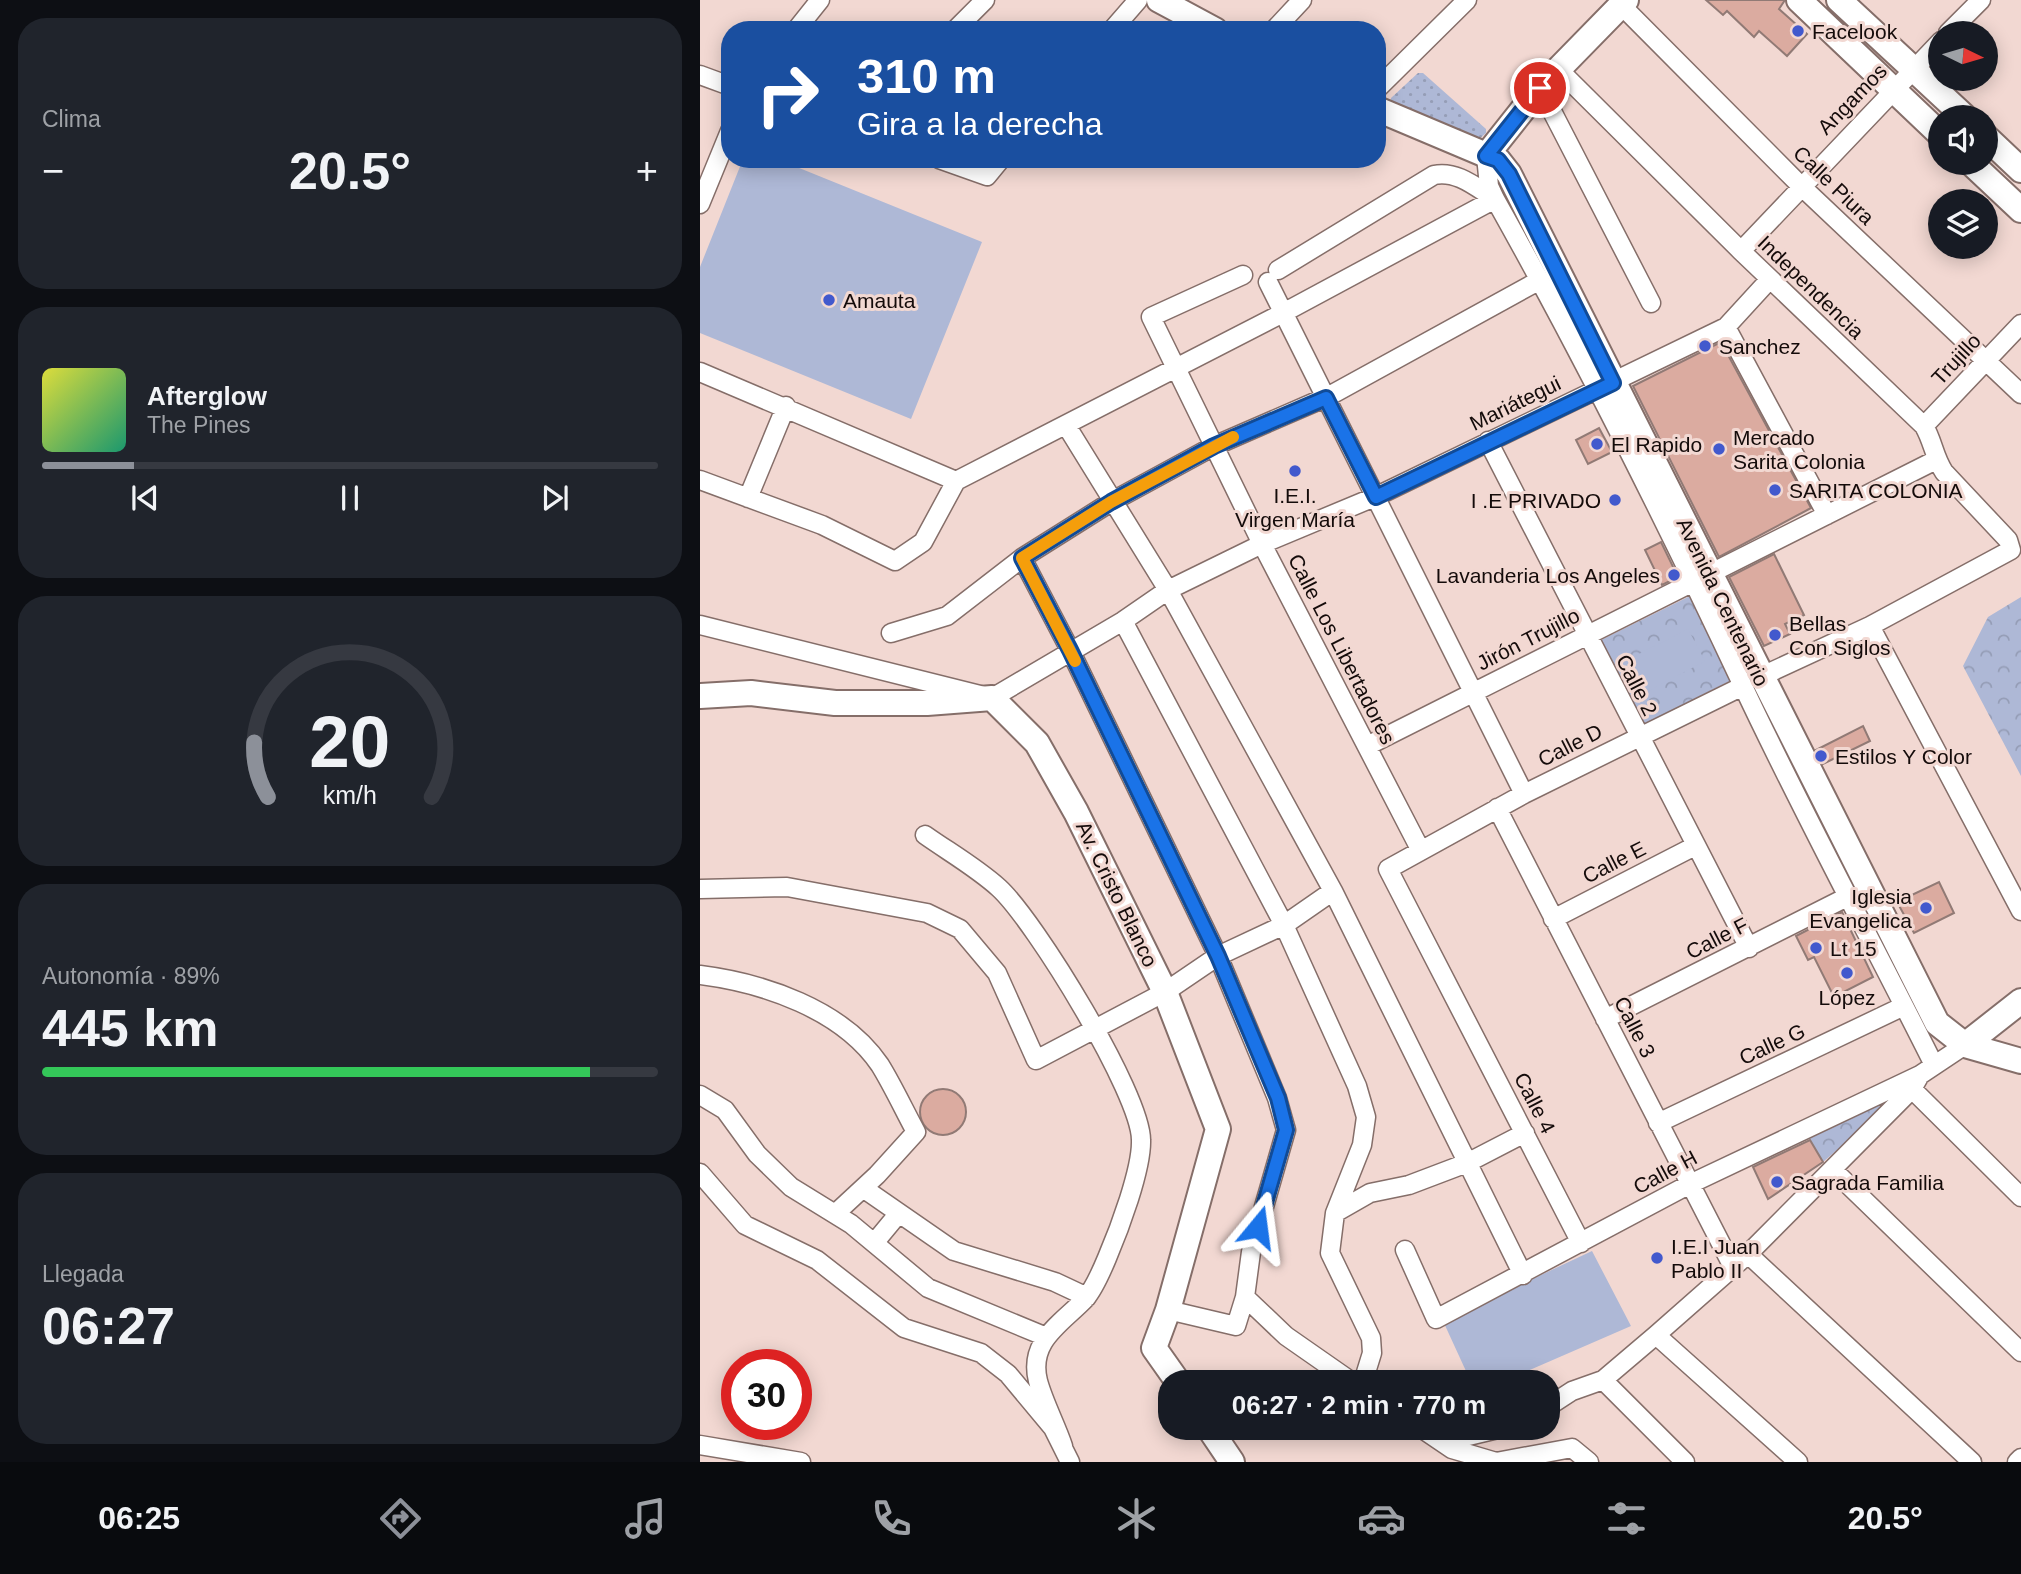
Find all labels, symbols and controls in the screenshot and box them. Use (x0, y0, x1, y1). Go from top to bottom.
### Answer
place label: Facelook (1812, 20, 1898, 43)
north arrow (1928, 21, 1998, 91)
map controls (1928, 21, 1998, 259)
marker: Facelook (1790, 23, 1806, 39)
icon: right (742, 49, 833, 140)
text: 310 m (857, 49, 996, 103)
pin (1510, 58, 1570, 118)
street label: Angamos (1813, 59, 1891, 139)
icon: arrive (1521, 69, 1559, 107)
button: sound (1928, 105, 1998, 175)
text: Clima (42, 106, 101, 132)
text: Gira a la derecha (857, 106, 1102, 142)
street label: Calle Piura (1789, 141, 1879, 229)
text: 20.5° (289, 142, 411, 200)
text: − (42, 150, 64, 192)
text: + (636, 150, 658, 192)
button: layers (1928, 189, 1998, 259)
street label: Independencia (1753, 231, 1869, 343)
place label: Amauta (843, 289, 916, 312)
marker: Amauta (821, 292, 837, 308)
street label: Trujillo (1927, 329, 1985, 389)
place label: Sanchez (1719, 335, 1801, 358)
marker: Sanchez (1697, 338, 1713, 354)
street label: Mariátegui (1466, 371, 1564, 435)
text: Afterglow (147, 381, 267, 411)
text: The Pines (147, 412, 251, 438)
place label: Mercado Sarita Colonia (1733, 426, 1865, 473)
place label: El Rapido (1611, 433, 1702, 456)
marker: El Rapido (1589, 436, 1605, 452)
marker: Mercado Sarita Colonia (1711, 441, 1727, 457)
marker: I.E.I. Virgen María (1287, 463, 1303, 479)
icon: previous (126, 479, 164, 517)
icon: pause (331, 479, 369, 517)
icon: next (536, 479, 574, 517)
place label: SARITA COLONIA (1789, 479, 1963, 502)
marker: SARITA COLONIA (1767, 482, 1783, 498)
place label: I.E.I. Virgen María (1235, 484, 1355, 531)
place label: I .E PRIVADO (1471, 489, 1601, 512)
marker: I .E PRIVADO (1607, 492, 1623, 508)
street label: Avenida Centenario (1672, 514, 1774, 690)
street label: Calle Los Libertadores (1284, 550, 1400, 748)
place label: Lavanderia Los Angeles (1436, 564, 1660, 587)
marker: Lavanderia Los Angeles (1666, 567, 1682, 583)
street label: Jirón Trujillo (1473, 603, 1583, 675)
place label: Bellas Con Siglos (1789, 612, 1891, 659)
marker: Bellas Con Siglos (1767, 627, 1783, 643)
street label: Calle 2 (1612, 651, 1662, 719)
text: 20 (310, 701, 390, 782)
street label: Calle D (1534, 719, 1606, 771)
place label: Estilos Y Color (1835, 745, 1972, 768)
marker: Estilos Y Color (1813, 748, 1829, 764)
text: km/h (323, 781, 377, 809)
street label: Av. Cristo Blanco (1072, 817, 1162, 971)
street label: Calle E (1579, 836, 1649, 888)
place label: Iglesia Evangelica (1809, 885, 1912, 932)
marker: Iglesia Evangelica (1918, 900, 1934, 916)
street label: Calle F (1682, 913, 1752, 963)
place label: Lt 15 (1830, 937, 1877, 960)
marker: Lt 15 (1808, 940, 1824, 956)
text: Autonomía · 89% (42, 963, 220, 989)
marker: López (1839, 965, 1855, 981)
place label: López (1818, 986, 1876, 1009)
street label: Calle 3 (1610, 993, 1660, 1061)
text: 445 km (42, 999, 218, 1057)
street label: Calle G (1735, 1019, 1809, 1069)
street label: Calle 4 (1510, 1069, 1560, 1138)
street label: Calle H (1629, 1146, 1701, 1198)
place label: Sagrada Familia (1791, 1171, 1944, 1194)
marker: Sagrada Familia (1769, 1174, 1785, 1190)
position arrow (1221, 1190, 1295, 1264)
place label: I.E.I Juan Pablo II (1671, 1235, 1760, 1282)
marker: I.E.I Juan Pablo II (1649, 1250, 1665, 1266)
text: Llegada (42, 1261, 124, 1287)
text: 06:27 (42, 1297, 175, 1355)
speed limit sign: 30 (721, 1349, 812, 1440)
text: 06:27 · 2 min · 770 m (1232, 1390, 1486, 1420)
icon: directions (376, 1494, 425, 1543)
icon: music (621, 1494, 670, 1543)
icon: phone (867, 1494, 916, 1543)
icon: climate (1112, 1494, 1161, 1543)
icon: car (1357, 1494, 1406, 1543)
icon: filters (1602, 1494, 1651, 1543)
text: 06:25 (98, 1500, 180, 1536)
text: 20.5° (1848, 1500, 1923, 1536)

